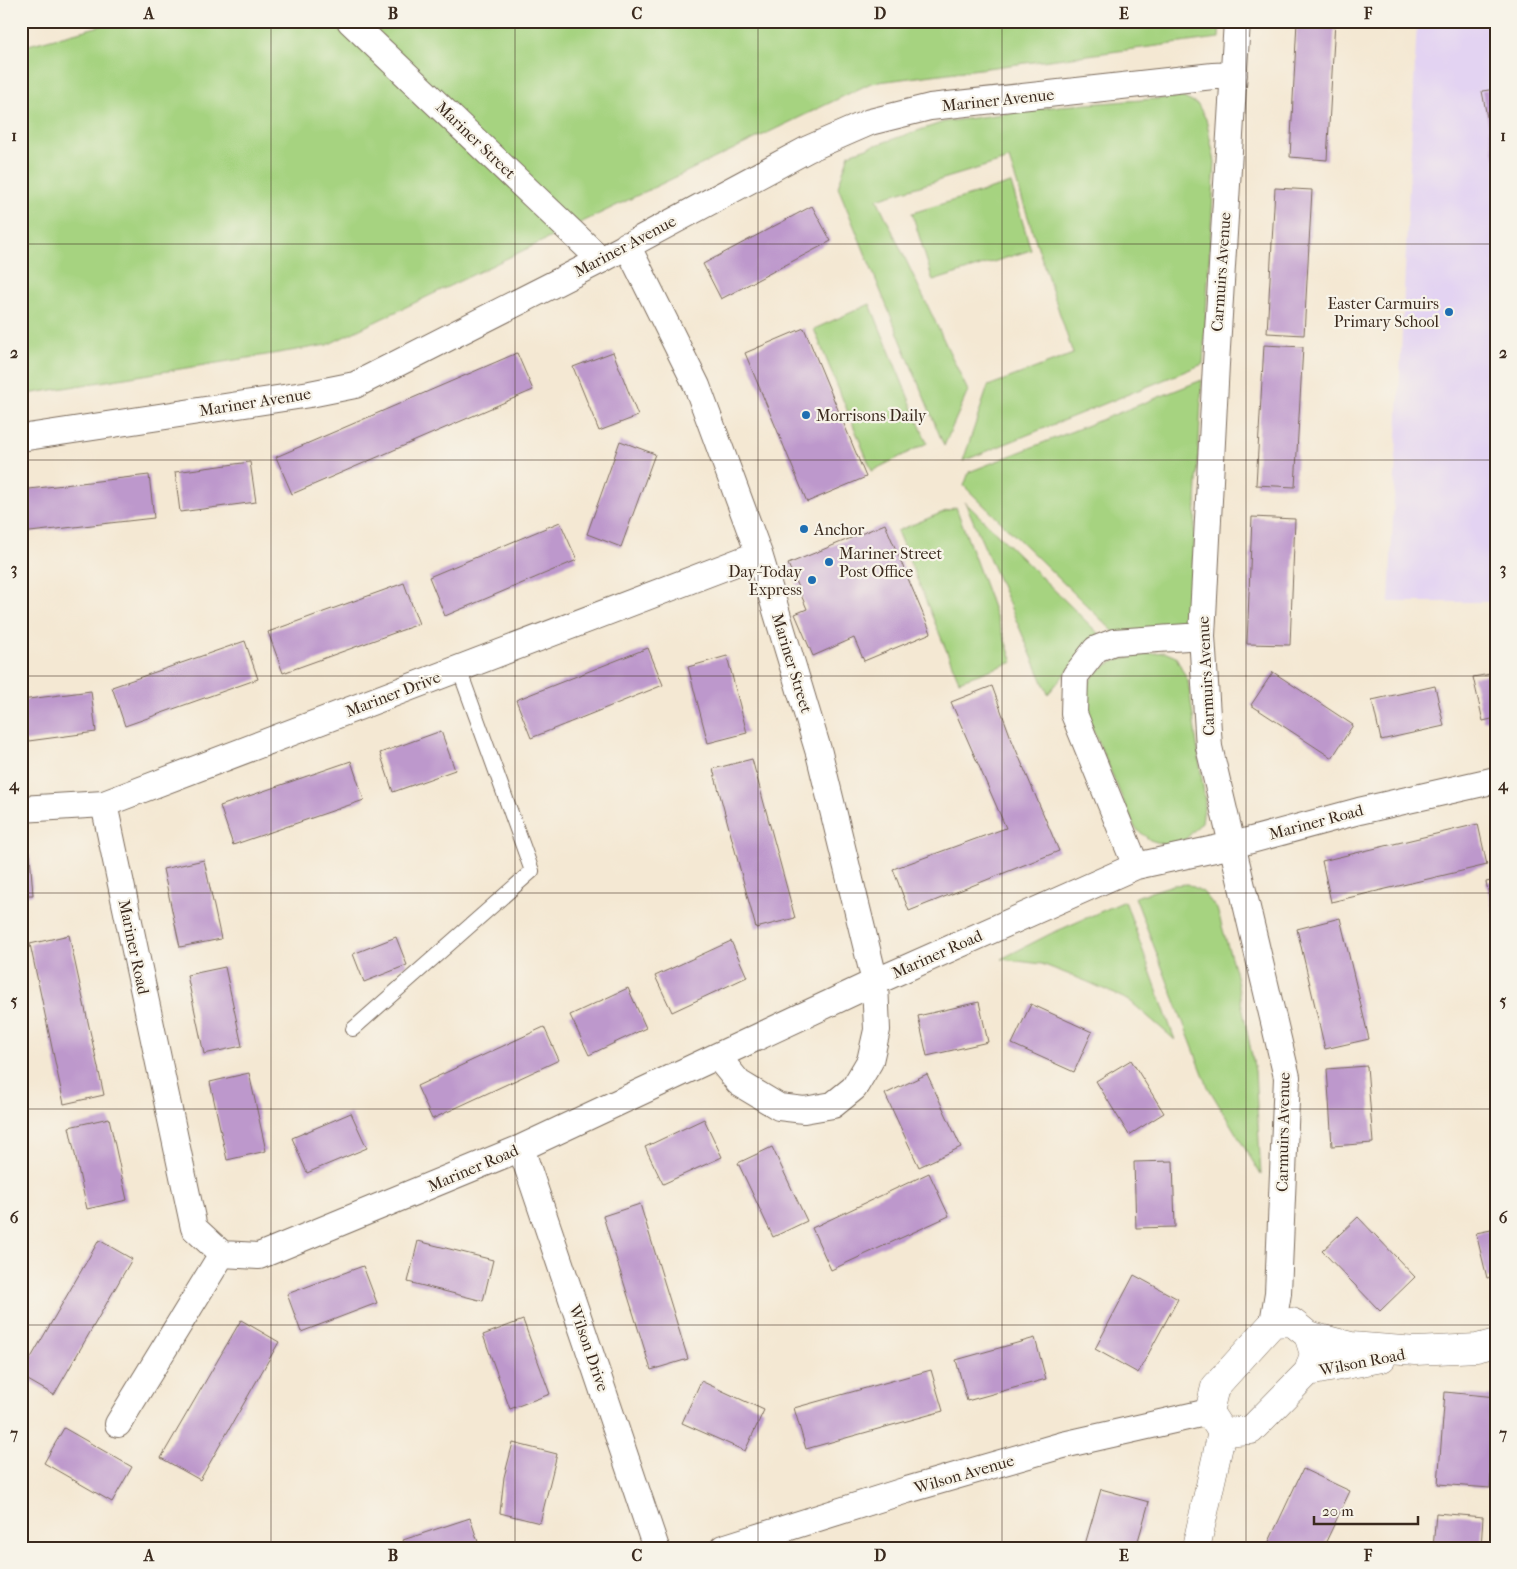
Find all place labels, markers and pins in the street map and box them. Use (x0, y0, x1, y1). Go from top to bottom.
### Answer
place label: Easter Carmuirs Primary School (1327, 294, 1440, 331)
marker: Easter Carmuirs Primary School (1443, 306, 1455, 318)
place label: Morrisons Daily (816, 406, 927, 425)
marker: Morrisons Daily (800, 409, 812, 421)
place label: Anchor (813, 520, 864, 539)
marker: Anchor (798, 523, 810, 535)
place label: Mariner Street Post Office (839, 544, 942, 581)
marker: Mariner Street Post Office (823, 556, 835, 568)
place label: Day-Today Express (728, 562, 802, 599)
marker: Day-Today Express (806, 574, 818, 586)

